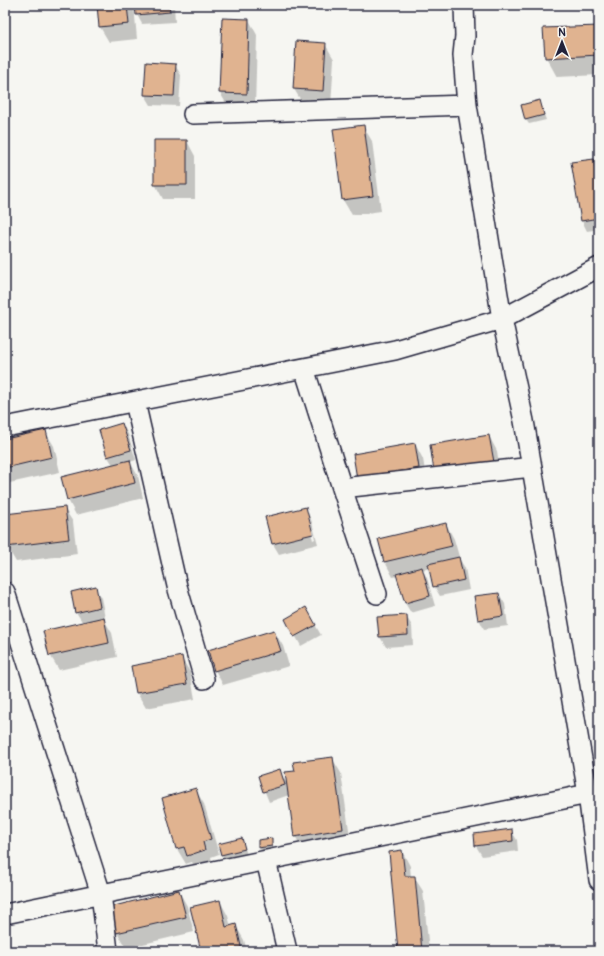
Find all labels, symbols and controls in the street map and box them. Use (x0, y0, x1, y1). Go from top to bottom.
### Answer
north arrow (542, 22, 582, 62)
text: N (558, 26, 566, 39)

